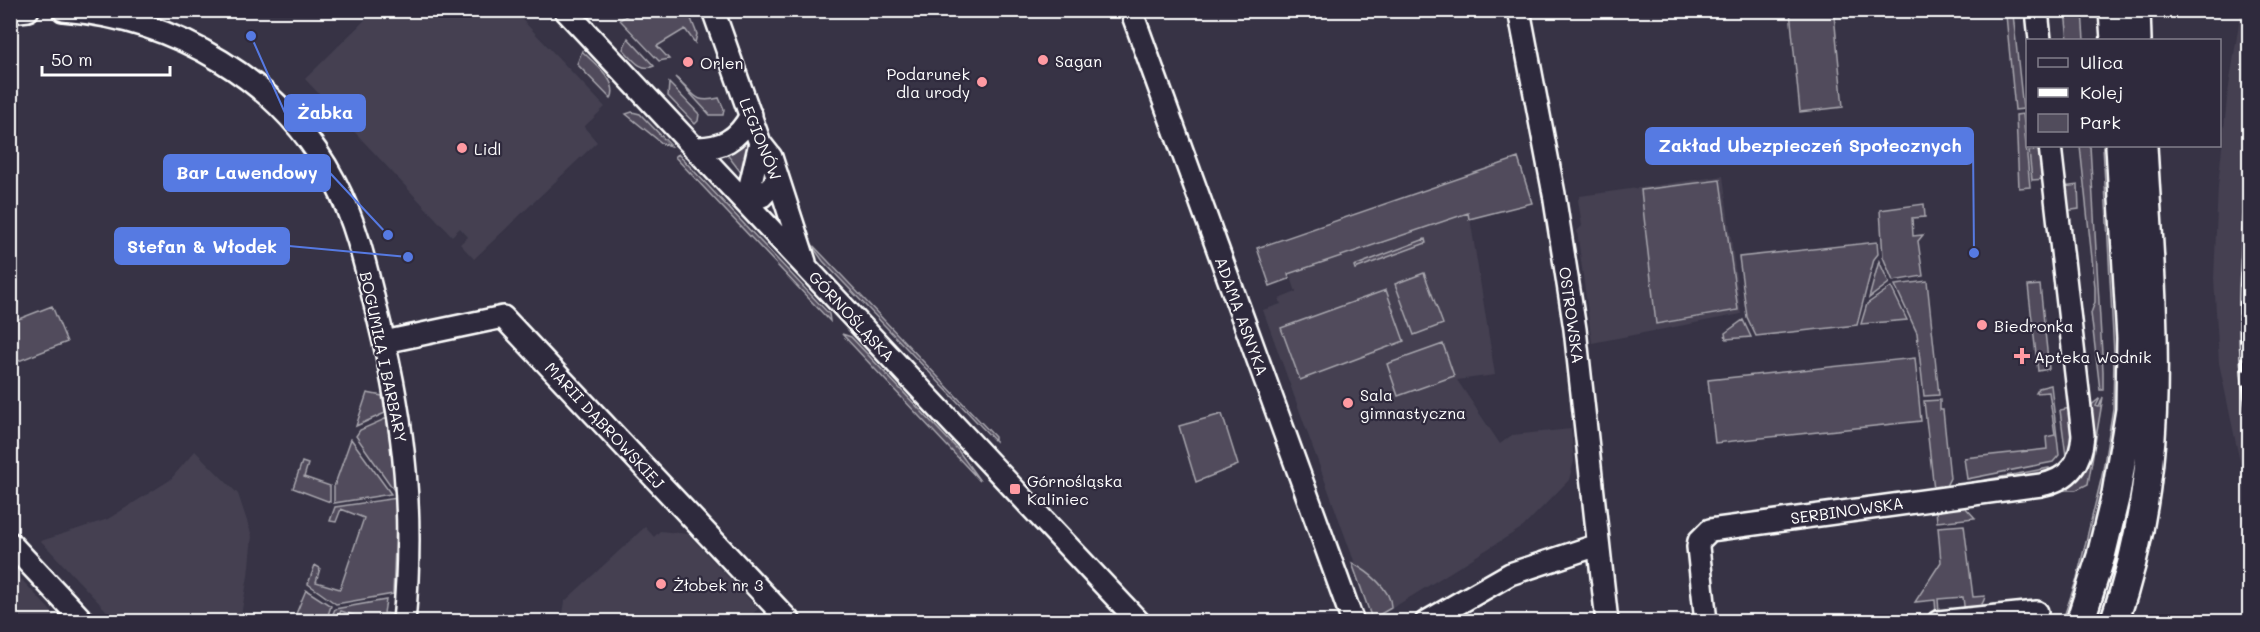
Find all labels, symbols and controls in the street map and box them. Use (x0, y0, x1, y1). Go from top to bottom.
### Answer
scale bar (42, 39, 170, 77)
legend (2026, 39, 2221, 147)
text: 50 m (51, 47, 93, 71)
place label: Sagan (1055, 50, 1102, 71)
text: Ulica (2080, 50, 2124, 74)
place label: Orlen (700, 52, 744, 73)
marker: Sagan (1036, 53, 1050, 67)
marker: Orlen (681, 55, 695, 69)
place label: Podarunek dla urody (887, 63, 970, 102)
marker: Podarunek dla urody (975, 75, 989, 89)
text: Kolej (2080, 80, 2123, 104)
callout: Żabka (285, 95, 365, 131)
street label: LEGIONÓW (735, 95, 787, 183)
text: Żabka (297, 100, 353, 124)
text: Park (2080, 110, 2121, 134)
callout: Zakład Ubezpieczeń Społecznych (1646, 128, 1973, 164)
text: Zakład Ubezpieczeń Społecznych (1658, 133, 1962, 157)
place label: Lidl (474, 138, 501, 159)
marker: Lidl (455, 141, 469, 155)
callout: Bar Lawendowy (164, 155, 330, 191)
text: Bar Lawendowy (176, 160, 318, 184)
callout: Stefan & Włodek (115, 228, 289, 264)
text: Stefan & Włodek (127, 234, 277, 258)
street label: ADAMA ASNYKA (1211, 254, 1273, 378)
street label: OSTROWSKA (1555, 265, 1589, 365)
street label: GÓRNOŚLĄSKA (804, 266, 900, 366)
street label: BOGUMIŁA I BARBARY (356, 269, 412, 445)
place label: Biedronka (1994, 315, 2074, 336)
marker: Biedronka (1975, 318, 1989, 332)
place label: Apteka Wodnik (2034, 346, 2151, 367)
marker: Apteka Wodnik (2015, 349, 2029, 363)
street label: MARII DĄBROWSKIEJ (541, 357, 669, 493)
place label: Sala gimnastyczna (1360, 384, 1466, 423)
marker: Sala gimnastyczna (1341, 396, 1355, 410)
place label: Górnośląska Kaliniec (1027, 470, 1123, 509)
marker: Górnośląska Kaliniec (1008, 482, 1022, 496)
street label: SERBINOWSKA (1789, 492, 1905, 528)
place label: Żłobek nr 3 (673, 574, 763, 595)
marker: Żłobek nr 3 (654, 577, 668, 591)

